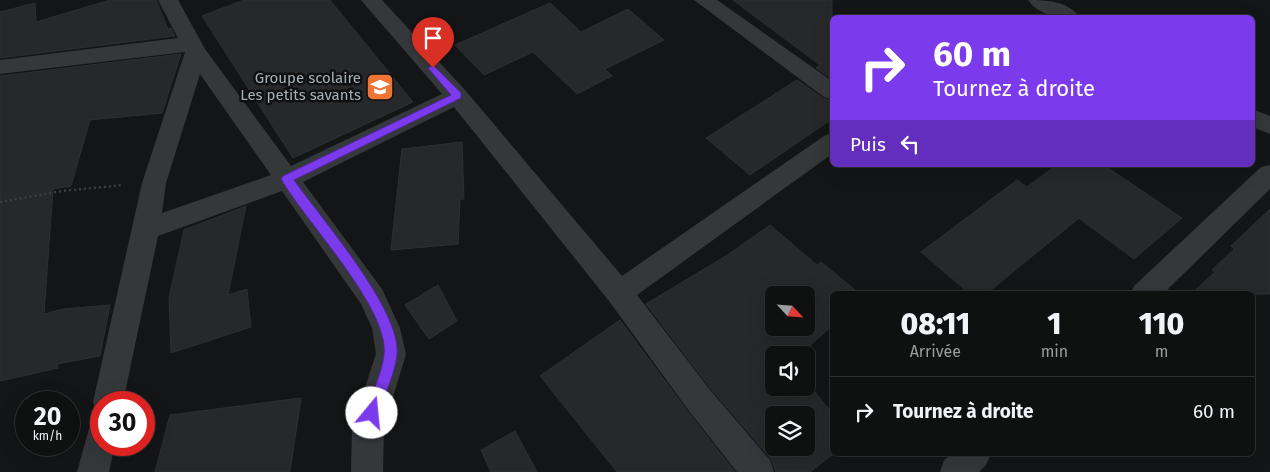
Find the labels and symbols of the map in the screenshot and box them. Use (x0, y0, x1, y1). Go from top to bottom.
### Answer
pin (412, 17, 454, 68)
place label: Groupe scolaire Les petits savants (240, 69, 361, 104)
school or university icon: Groupe scolaire Les petits savants (365, 72, 395, 102)
north arrow (765, 286, 815, 336)
position arrow (345, 386, 397, 438)
speed limit sign: 30 (90, 391, 155, 456)

